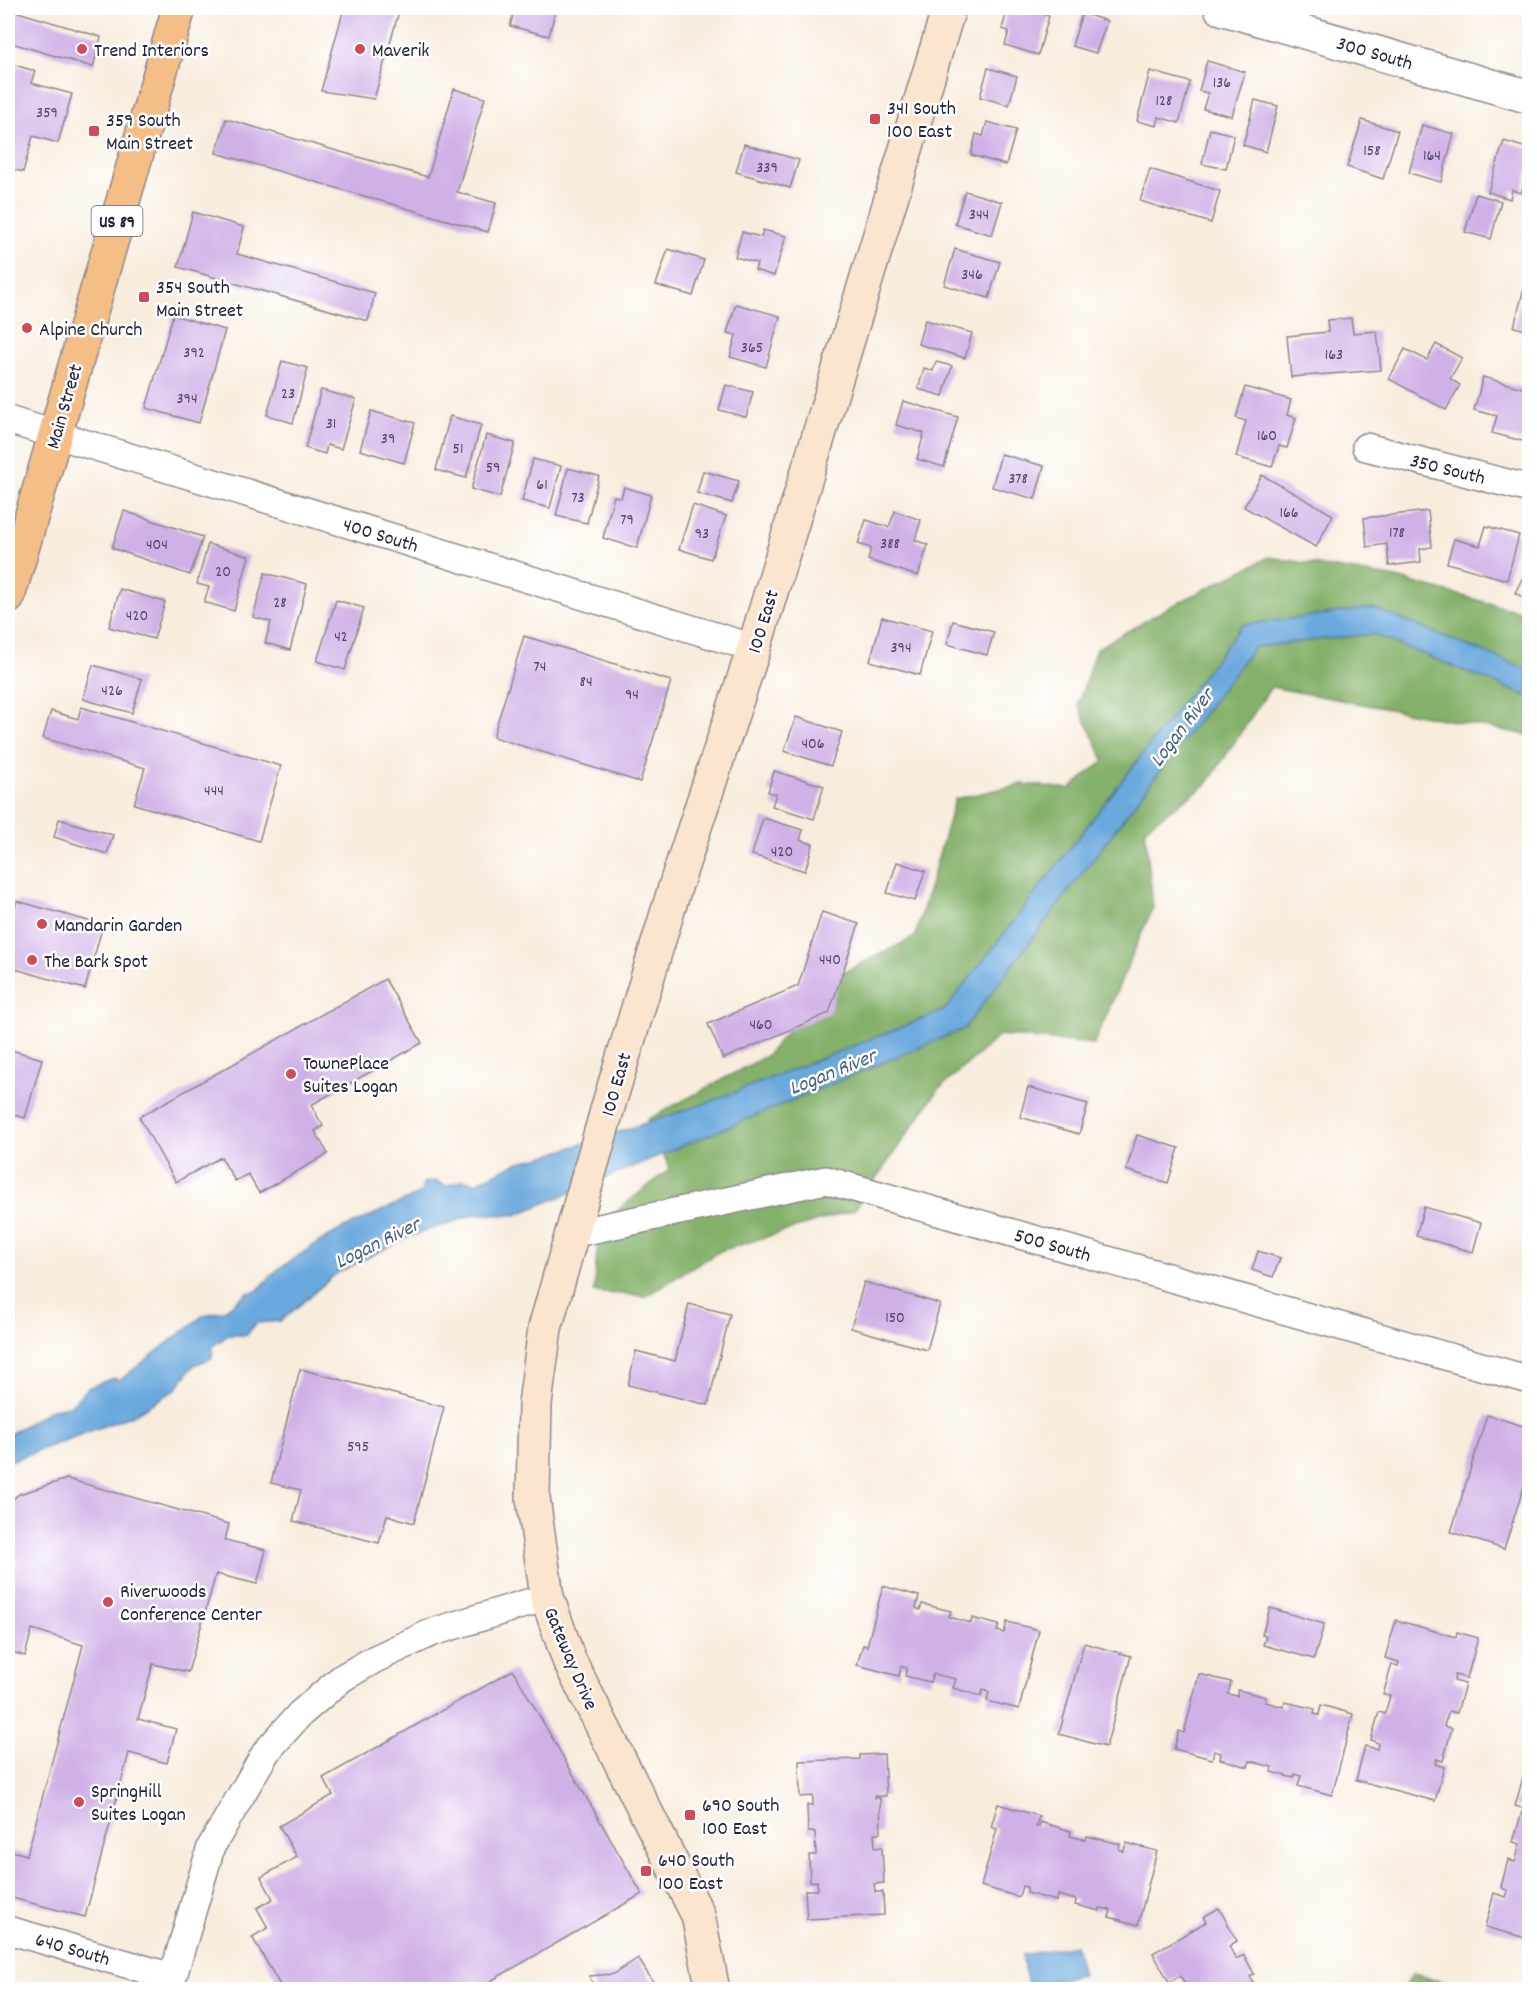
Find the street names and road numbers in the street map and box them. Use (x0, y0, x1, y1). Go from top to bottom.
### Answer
street label: 300 South (1333, 31, 1416, 79)
road number: US 89 (92, 206, 142, 236)
street label: Main Street (40, 361, 91, 453)
street label: 350 South (1407, 448, 1488, 494)
street label: 400 South (339, 512, 421, 562)
street label: 100 East (742, 587, 788, 657)
street label: 100 East (595, 1050, 640, 1120)
street label: 500 South (1011, 1223, 1094, 1271)
street label: Gateway Drive (535, 1603, 604, 1715)
street label: 640 South (32, 1927, 113, 1975)

